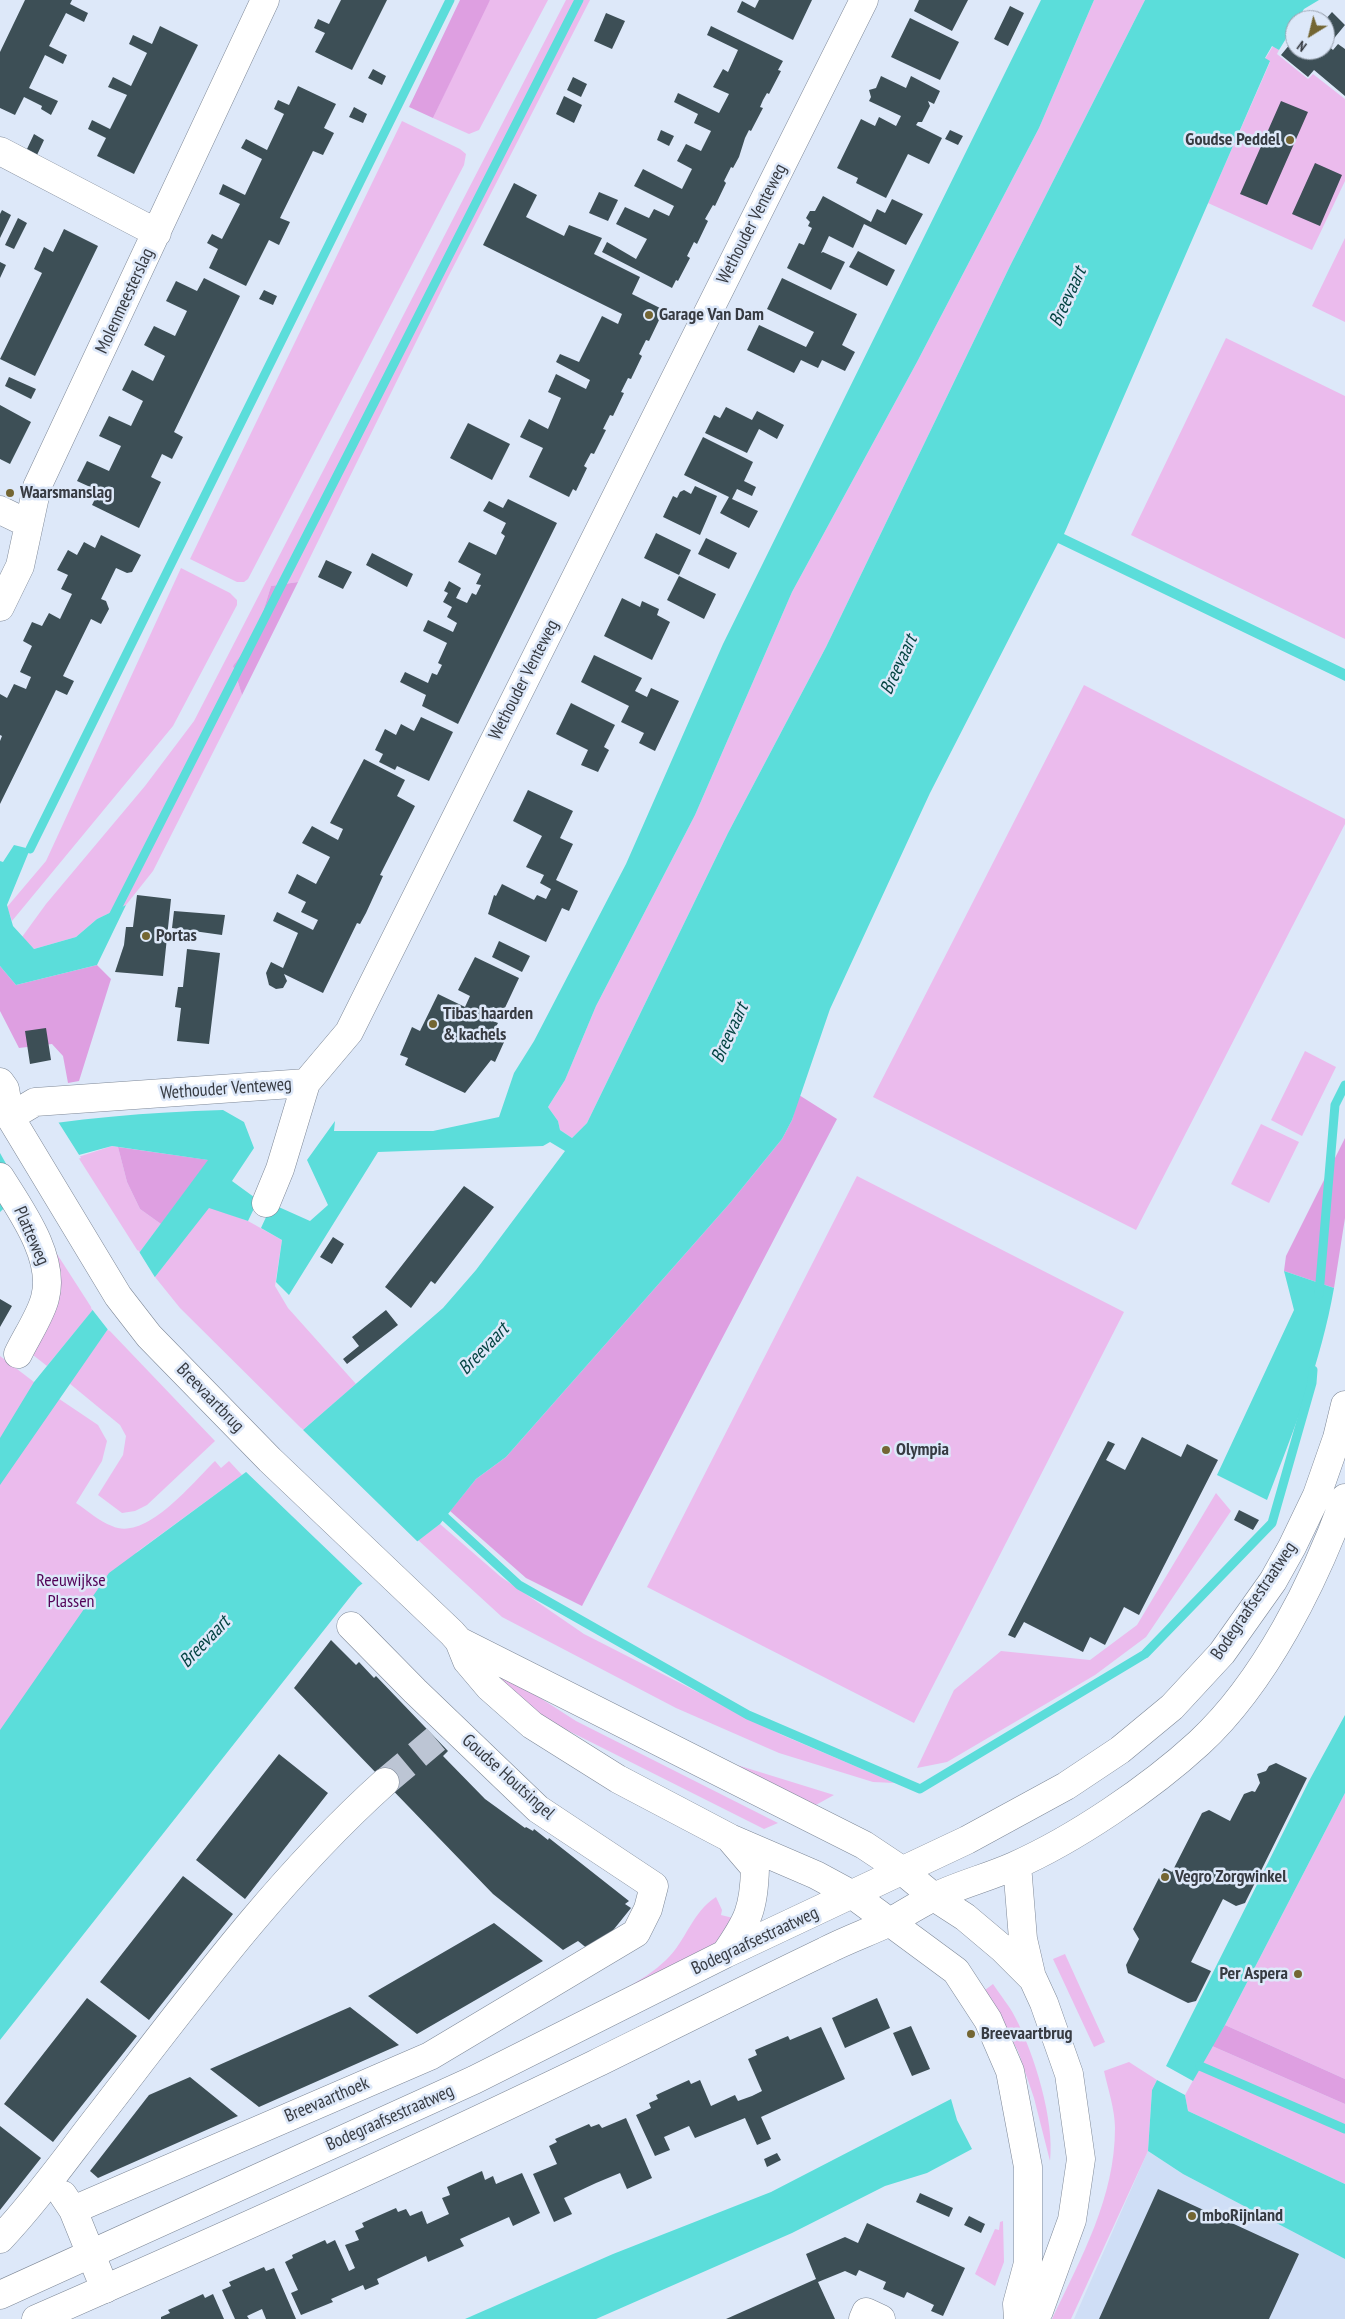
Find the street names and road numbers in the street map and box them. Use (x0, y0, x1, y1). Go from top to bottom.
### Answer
street label: Wethouder Venteweg (712, 160, 792, 288)
street label: Molenmeesterslag (91, 245, 159, 357)
street label: Wethouder Venteweg (484, 616, 564, 744)
street label: Wethouder Venteweg (160, 1074, 292, 1104)
street label: Platteweg (9, 1203, 53, 1269)
street label: Breevaartbrug (172, 1359, 248, 1437)
street label: Bodegraafsestraatweg (1207, 1538, 1301, 1664)
street label: Goudse Houtsingel (457, 1730, 559, 1824)
street label: Bodegraafsestraatweg (688, 1902, 822, 1980)
street label: Breevaarthoek (282, 2073, 372, 2127)
street label: Bodegraafsestraatweg (323, 2080, 457, 2156)

